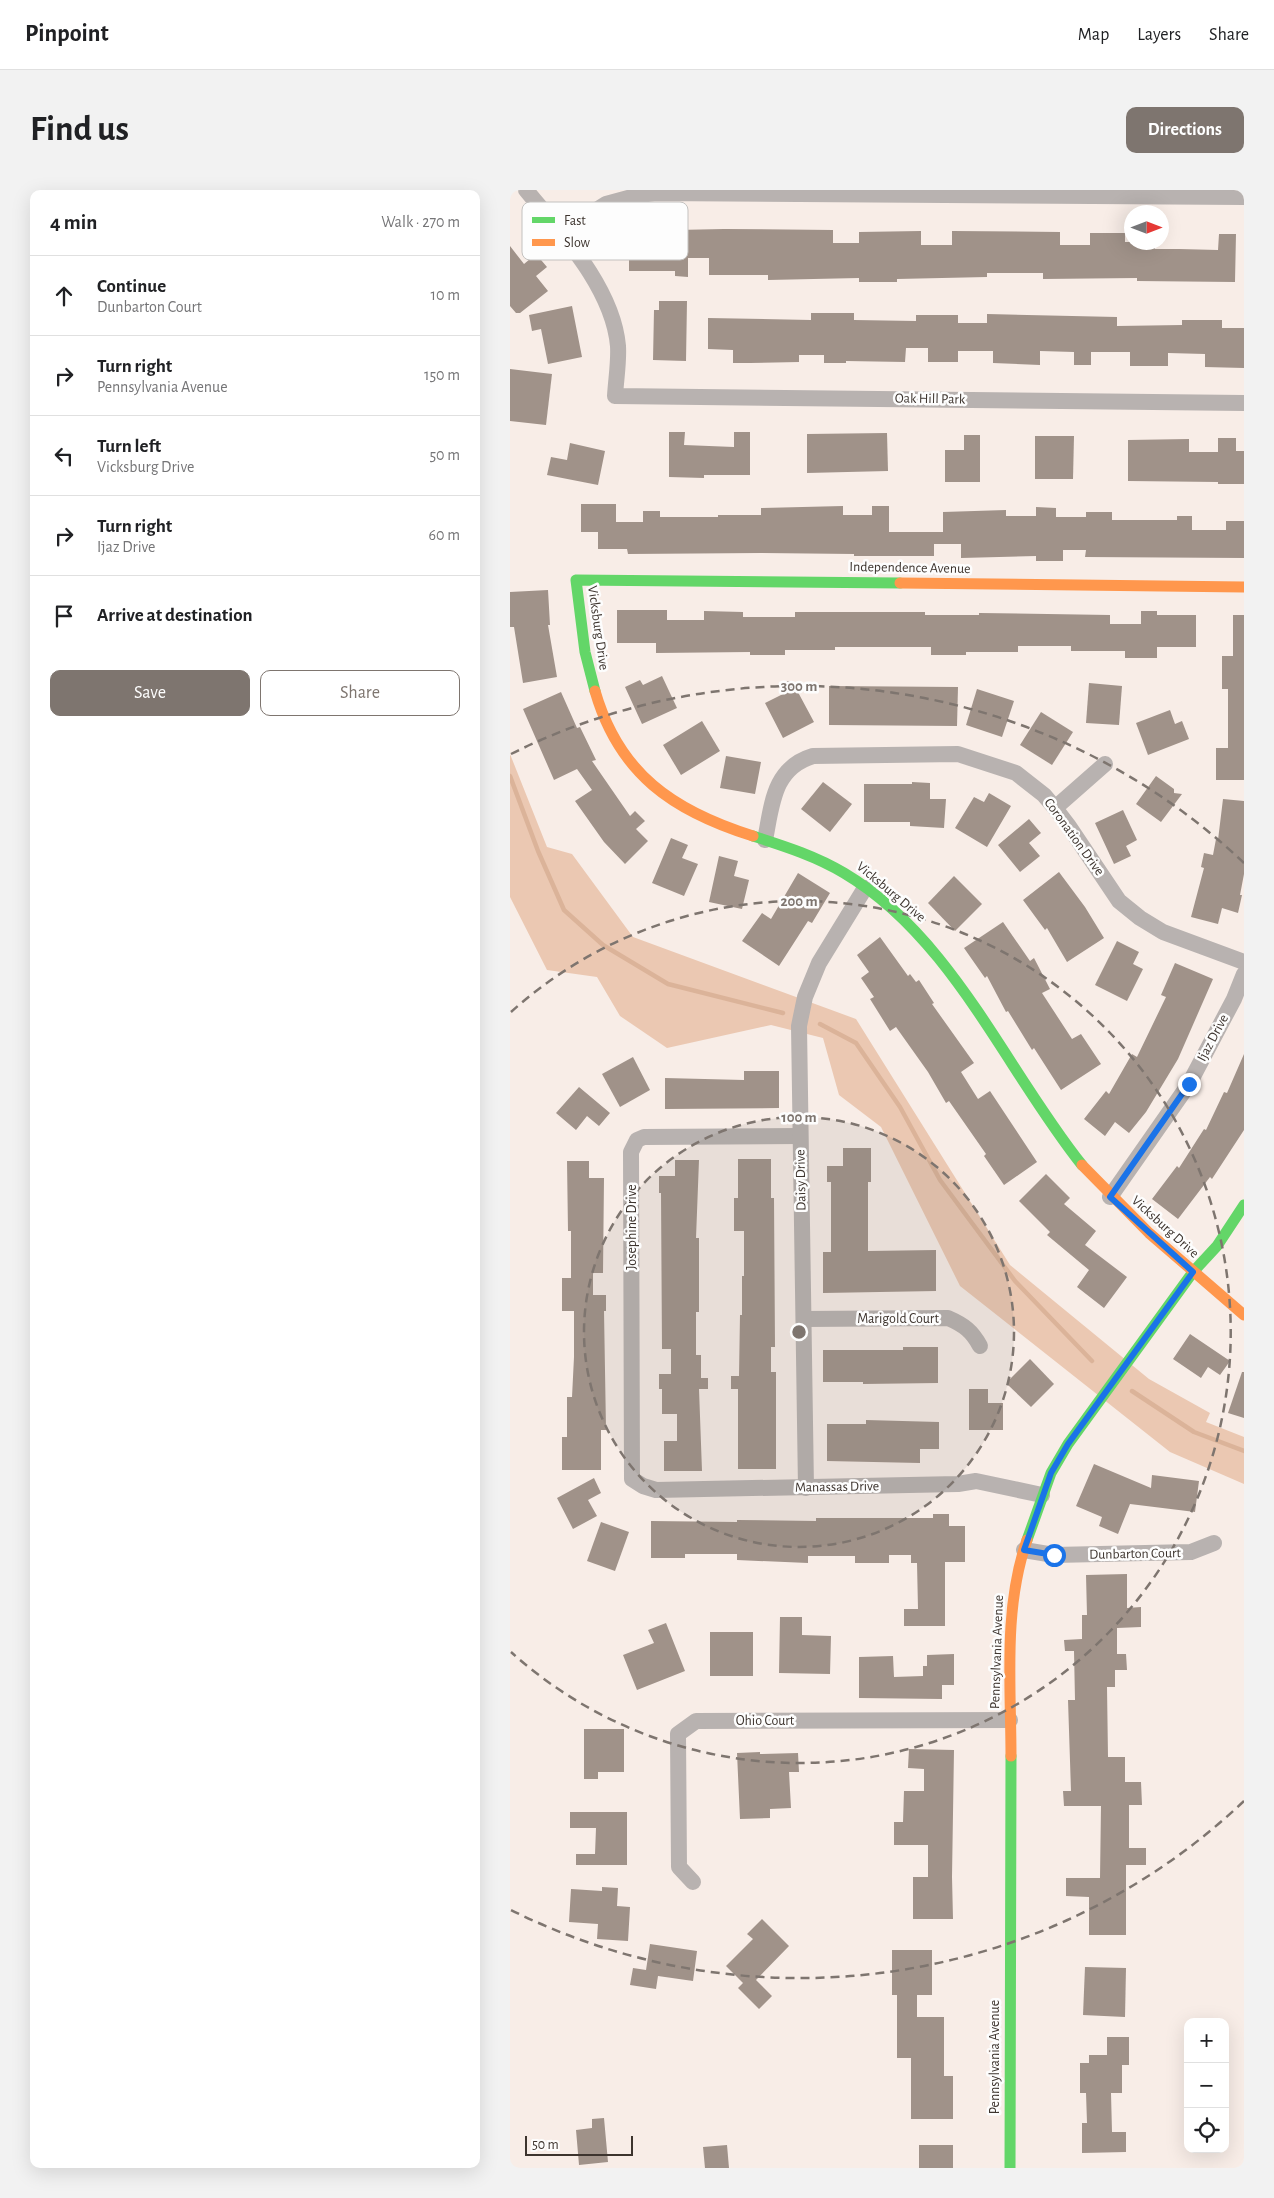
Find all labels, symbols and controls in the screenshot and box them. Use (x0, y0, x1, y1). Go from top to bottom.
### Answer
text: Pinpoint (25, 22, 109, 46)
text: Map (1078, 26, 1109, 44)
text: Layers (1137, 26, 1181, 44)
text: Share (1209, 26, 1249, 44)
button: Directions (1126, 107, 1244, 153)
text: Find us (30, 112, 129, 147)
legend (522, 202, 688, 260)
north arrow (1124, 205, 1169, 250)
text: 4 min (50, 212, 97, 233)
text: Walk · 270 m (381, 214, 460, 230)
text: Fast (564, 214, 586, 228)
text: Slow (564, 236, 591, 250)
text: Continue (97, 277, 166, 296)
icon: ahead (50, 282, 78, 310)
text: 10 m (431, 287, 460, 303)
text: Dunbarton Court (97, 299, 202, 315)
text: Turn right (97, 357, 172, 376)
icon: right (50, 362, 78, 390)
text: 150 m (424, 367, 460, 383)
text: Pennsylvania Avenue (97, 379, 228, 395)
street label: Oak Hill Park (895, 391, 966, 407)
text: Turn left (97, 437, 161, 456)
icon: left (50, 442, 78, 470)
text: 50 m (429, 447, 460, 463)
text: Vicksburg Drive (97, 459, 194, 475)
text: Turn right (97, 517, 172, 536)
icon: right (50, 522, 78, 550)
text: 60 m (429, 527, 460, 543)
text: Ijaz Drive (97, 539, 155, 555)
street label: Independence Avenue (849, 560, 971, 576)
street label: Vicksburg Drive (585, 585, 611, 671)
icon: arrive (50, 602, 78, 630)
text: Arrive at destination (97, 606, 253, 625)
button: Save (50, 670, 250, 716)
button: Share (260, 670, 460, 716)
text: 300 m (781, 679, 817, 694)
street label: Coronation Drive (1041, 796, 1107, 878)
street label: Vicksburg Drive (854, 859, 928, 925)
text: 200 m (780, 894, 818, 909)
street label: Ijaz Drive (1195, 1012, 1231, 1064)
route end (1178, 1073, 1201, 1096)
text: 100 m (781, 1110, 817, 1125)
street label: Daisy Drive (793, 1149, 809, 1211)
street label: Josephine Drive (625, 1184, 639, 1270)
street label: Vicksburg Drive (1129, 1193, 1201, 1261)
street label: Marigold Court (857, 1312, 939, 1326)
centre of rings (790, 1323, 808, 1341)
street label: Manassas Drive (795, 1479, 879, 1495)
route start (1043, 1544, 1066, 1567)
street label: Dunbarton Court (1089, 1546, 1182, 1562)
street label: Pennsylvania Avenue (988, 1595, 1006, 1709)
street label: Ohio Court (736, 1714, 795, 1728)
street label: Pennsylvania Avenue (988, 2000, 1002, 2114)
map controls (1184, 2018, 1229, 2153)
button: + (1184, 2018, 1229, 2063)
button: − (1184, 2063, 1229, 2108)
button: locate (1184, 2108, 1229, 2153)
scale bar (525, 2133, 632, 2156)
text: 50 m (532, 2138, 559, 2152)

